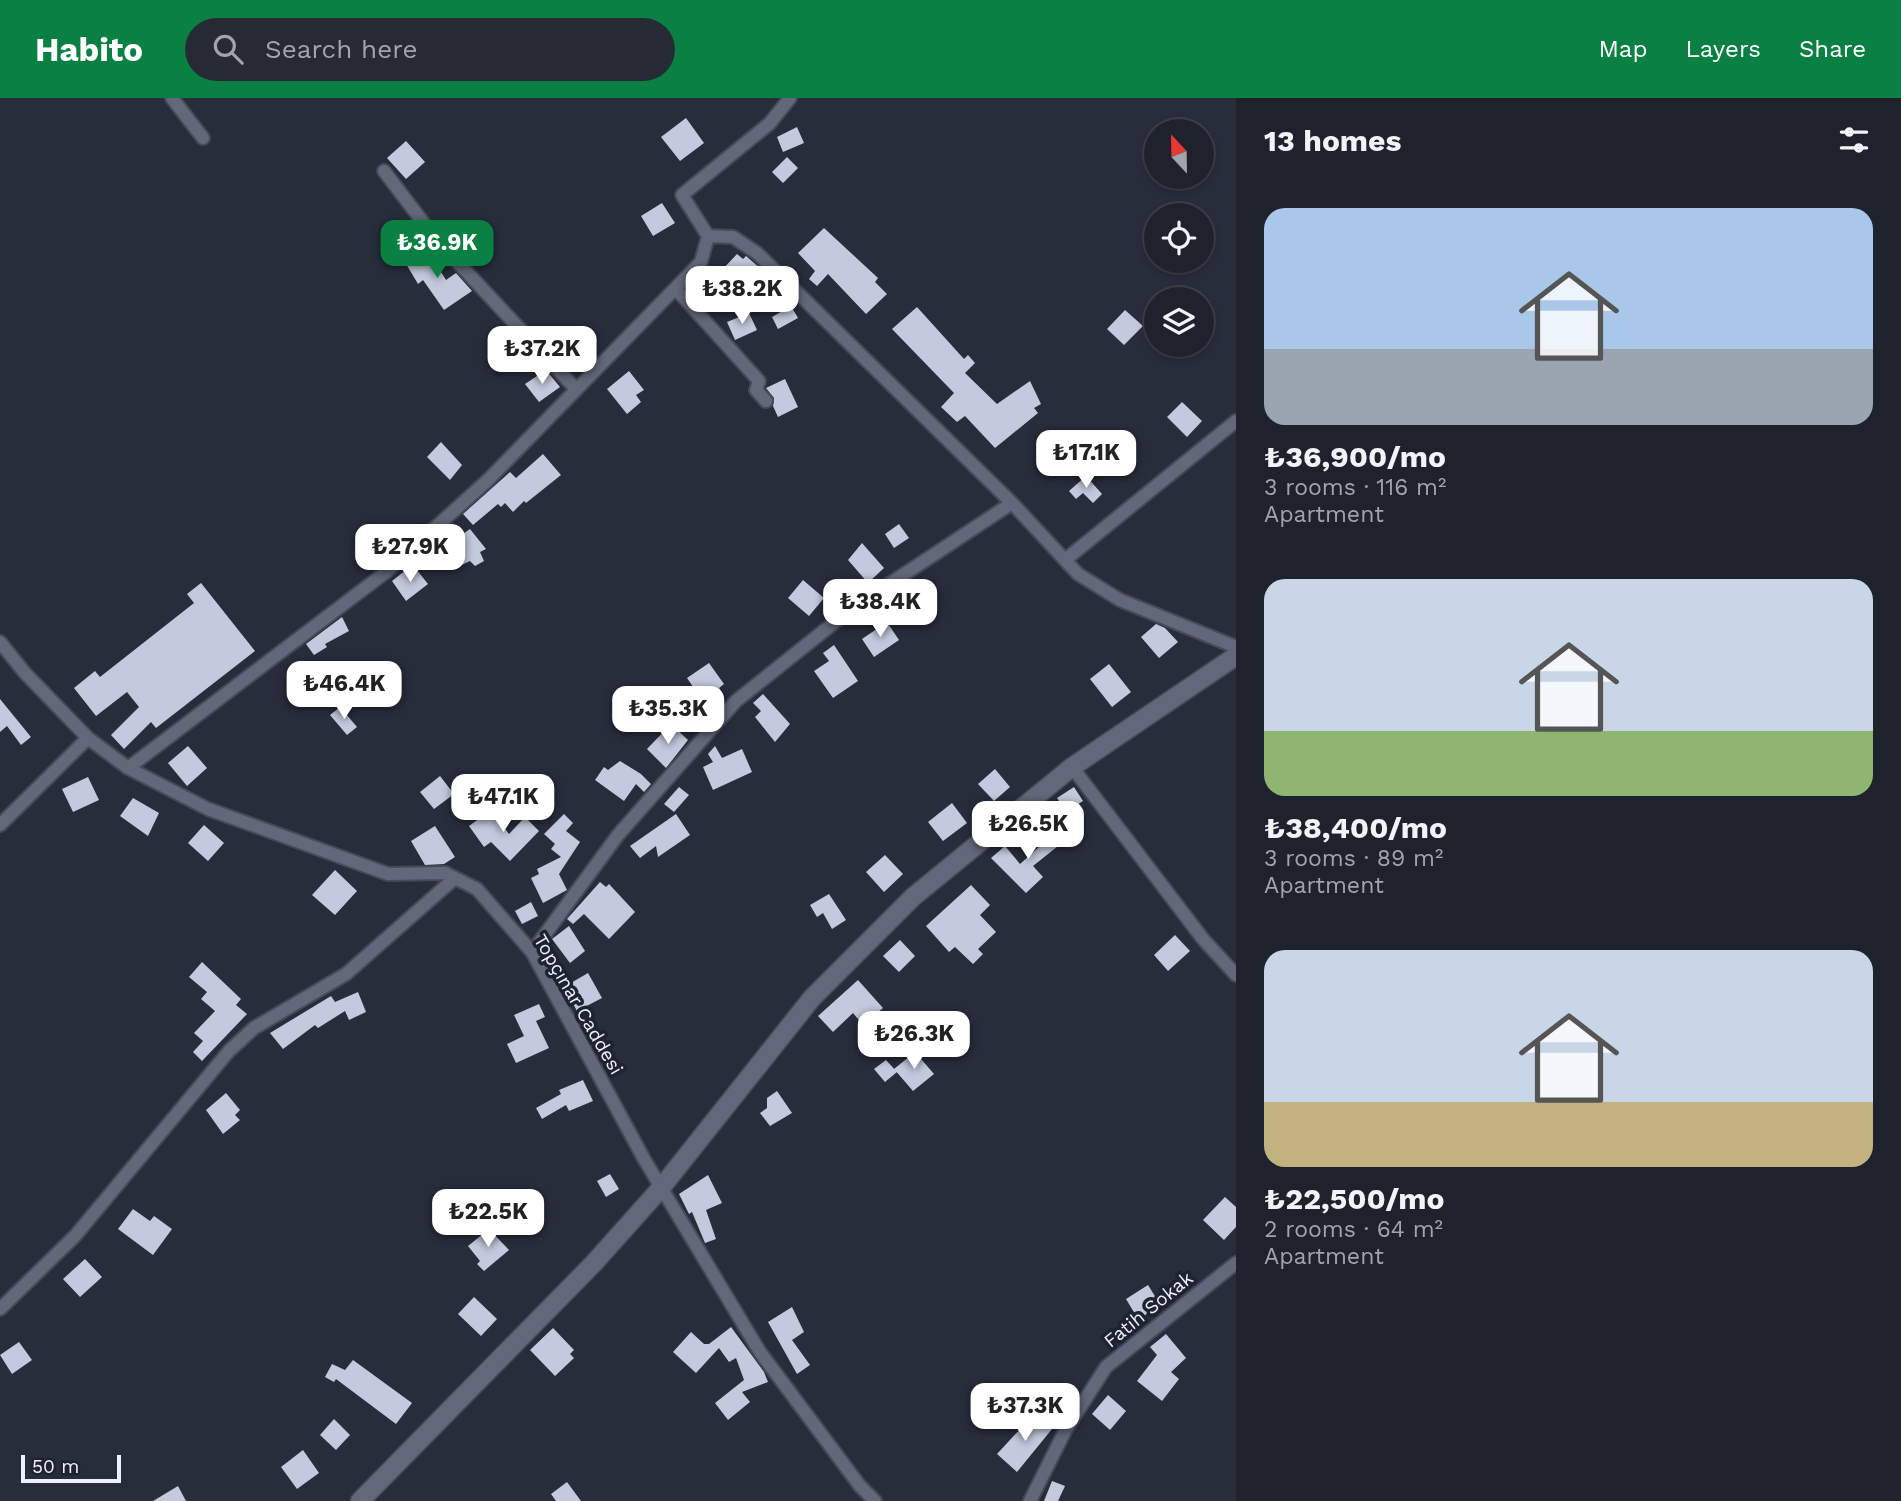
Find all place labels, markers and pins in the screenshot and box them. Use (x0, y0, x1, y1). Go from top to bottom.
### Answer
pin: ₺36.9K (380, 220, 494, 280)
pin: ₺38.2K (685, 266, 799, 326)
pin: ₺37.2K (485, 327, 599, 386)
pin: ₺17.1K (1029, 430, 1143, 490)
pin: ₺27.9K (353, 524, 467, 584)
pin: ₺38.4K (823, 580, 937, 639)
pin: ₺46.4K (287, 662, 401, 721)
pin: ₺35.3K (611, 686, 725, 746)
pin: ₺47.1K (446, 774, 560, 834)
pin: ₺26.5K (971, 802, 1085, 861)
pin: ₺26.3K (857, 1012, 971, 1071)
pin: ₺22.5K (431, 1190, 545, 1249)
pin: ₺37.3K (968, 1384, 1082, 1443)

